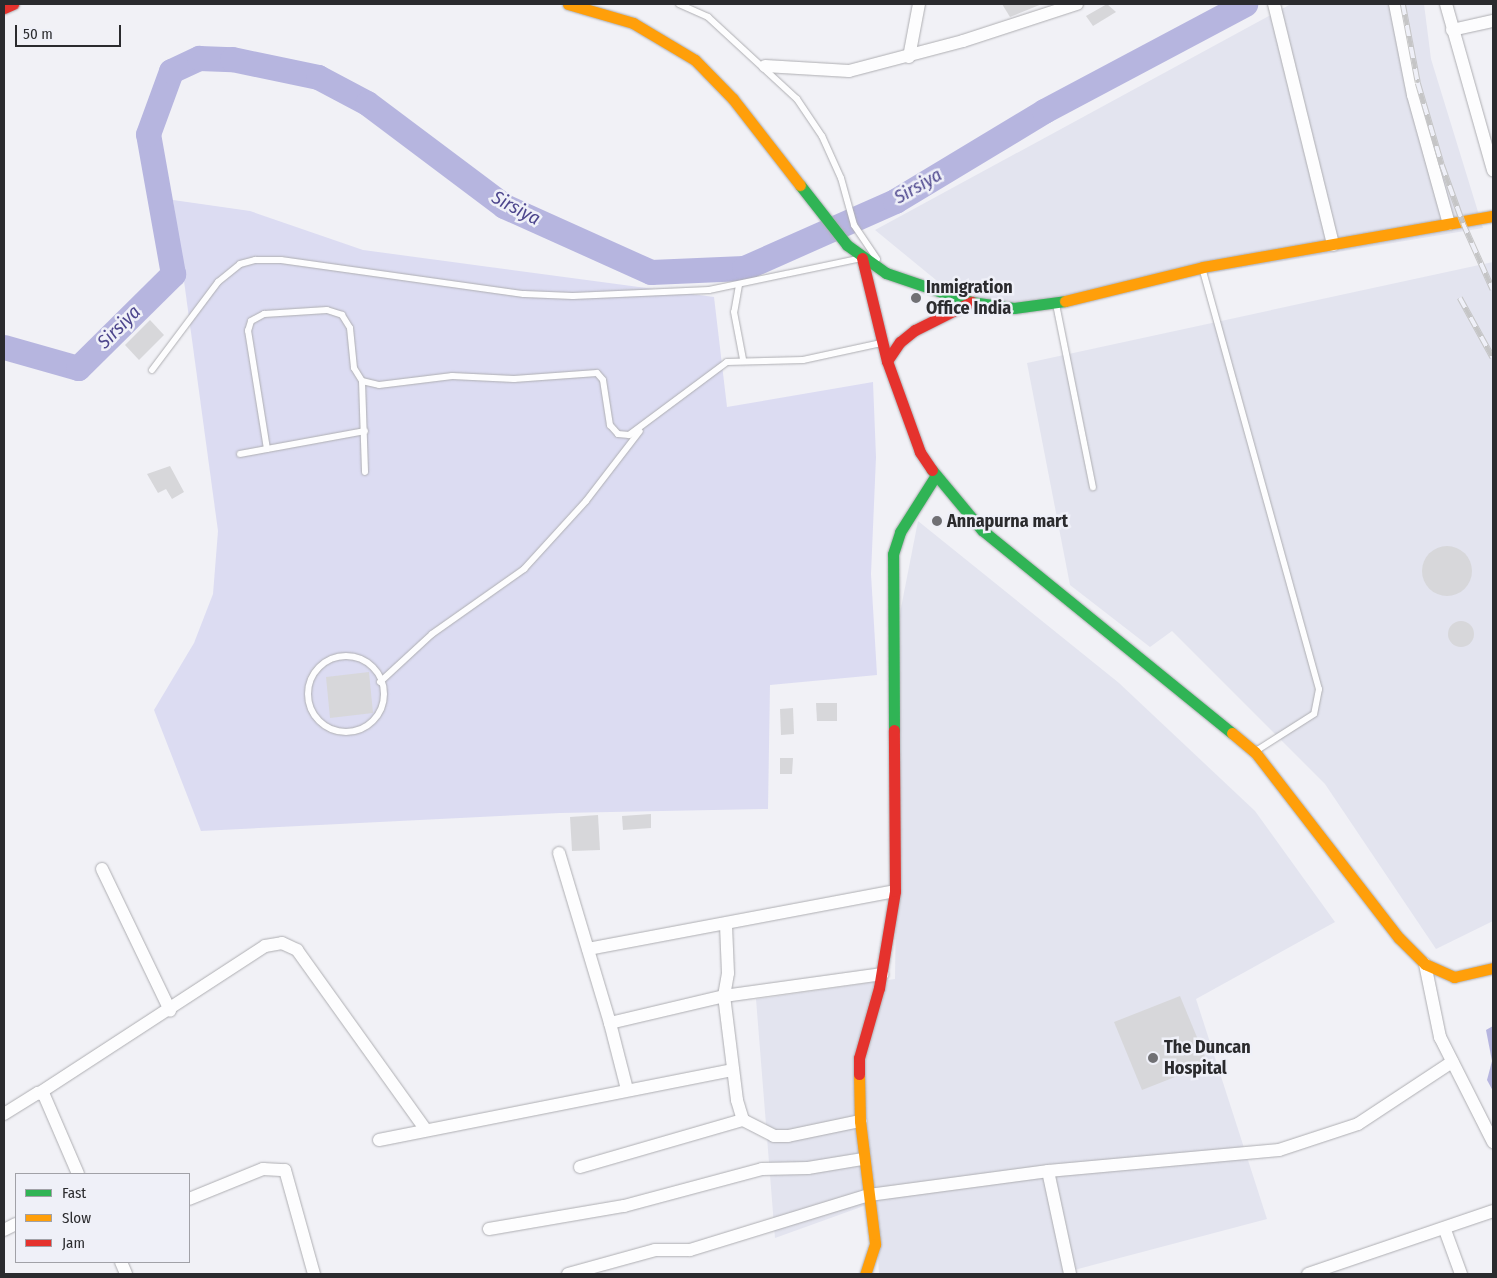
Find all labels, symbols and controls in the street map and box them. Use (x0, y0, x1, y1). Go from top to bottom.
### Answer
scale bar (18, 15, 124, 47)
text: 50 m (23, 25, 53, 43)
water label: Sirsiya (890, 163, 946, 209)
water label: Sirsiya (488, 186, 544, 230)
place label: Inmigration Office India (926, 277, 1013, 320)
marker: Inmigration Office India (910, 292, 922, 304)
water label: Sirsiya (93, 301, 145, 353)
place label: Annapurna mart (947, 510, 1068, 532)
marker: Annapurna mart (931, 515, 943, 527)
place label: The Duncan Hospital (1164, 1037, 1251, 1080)
marker: The Duncan Hospital (1146, 1051, 1160, 1065)
legend (15, 1173, 190, 1263)
text: Fast (62, 1184, 86, 1202)
text: Slow (62, 1209, 91, 1227)
text: Jam (62, 1234, 85, 1252)

